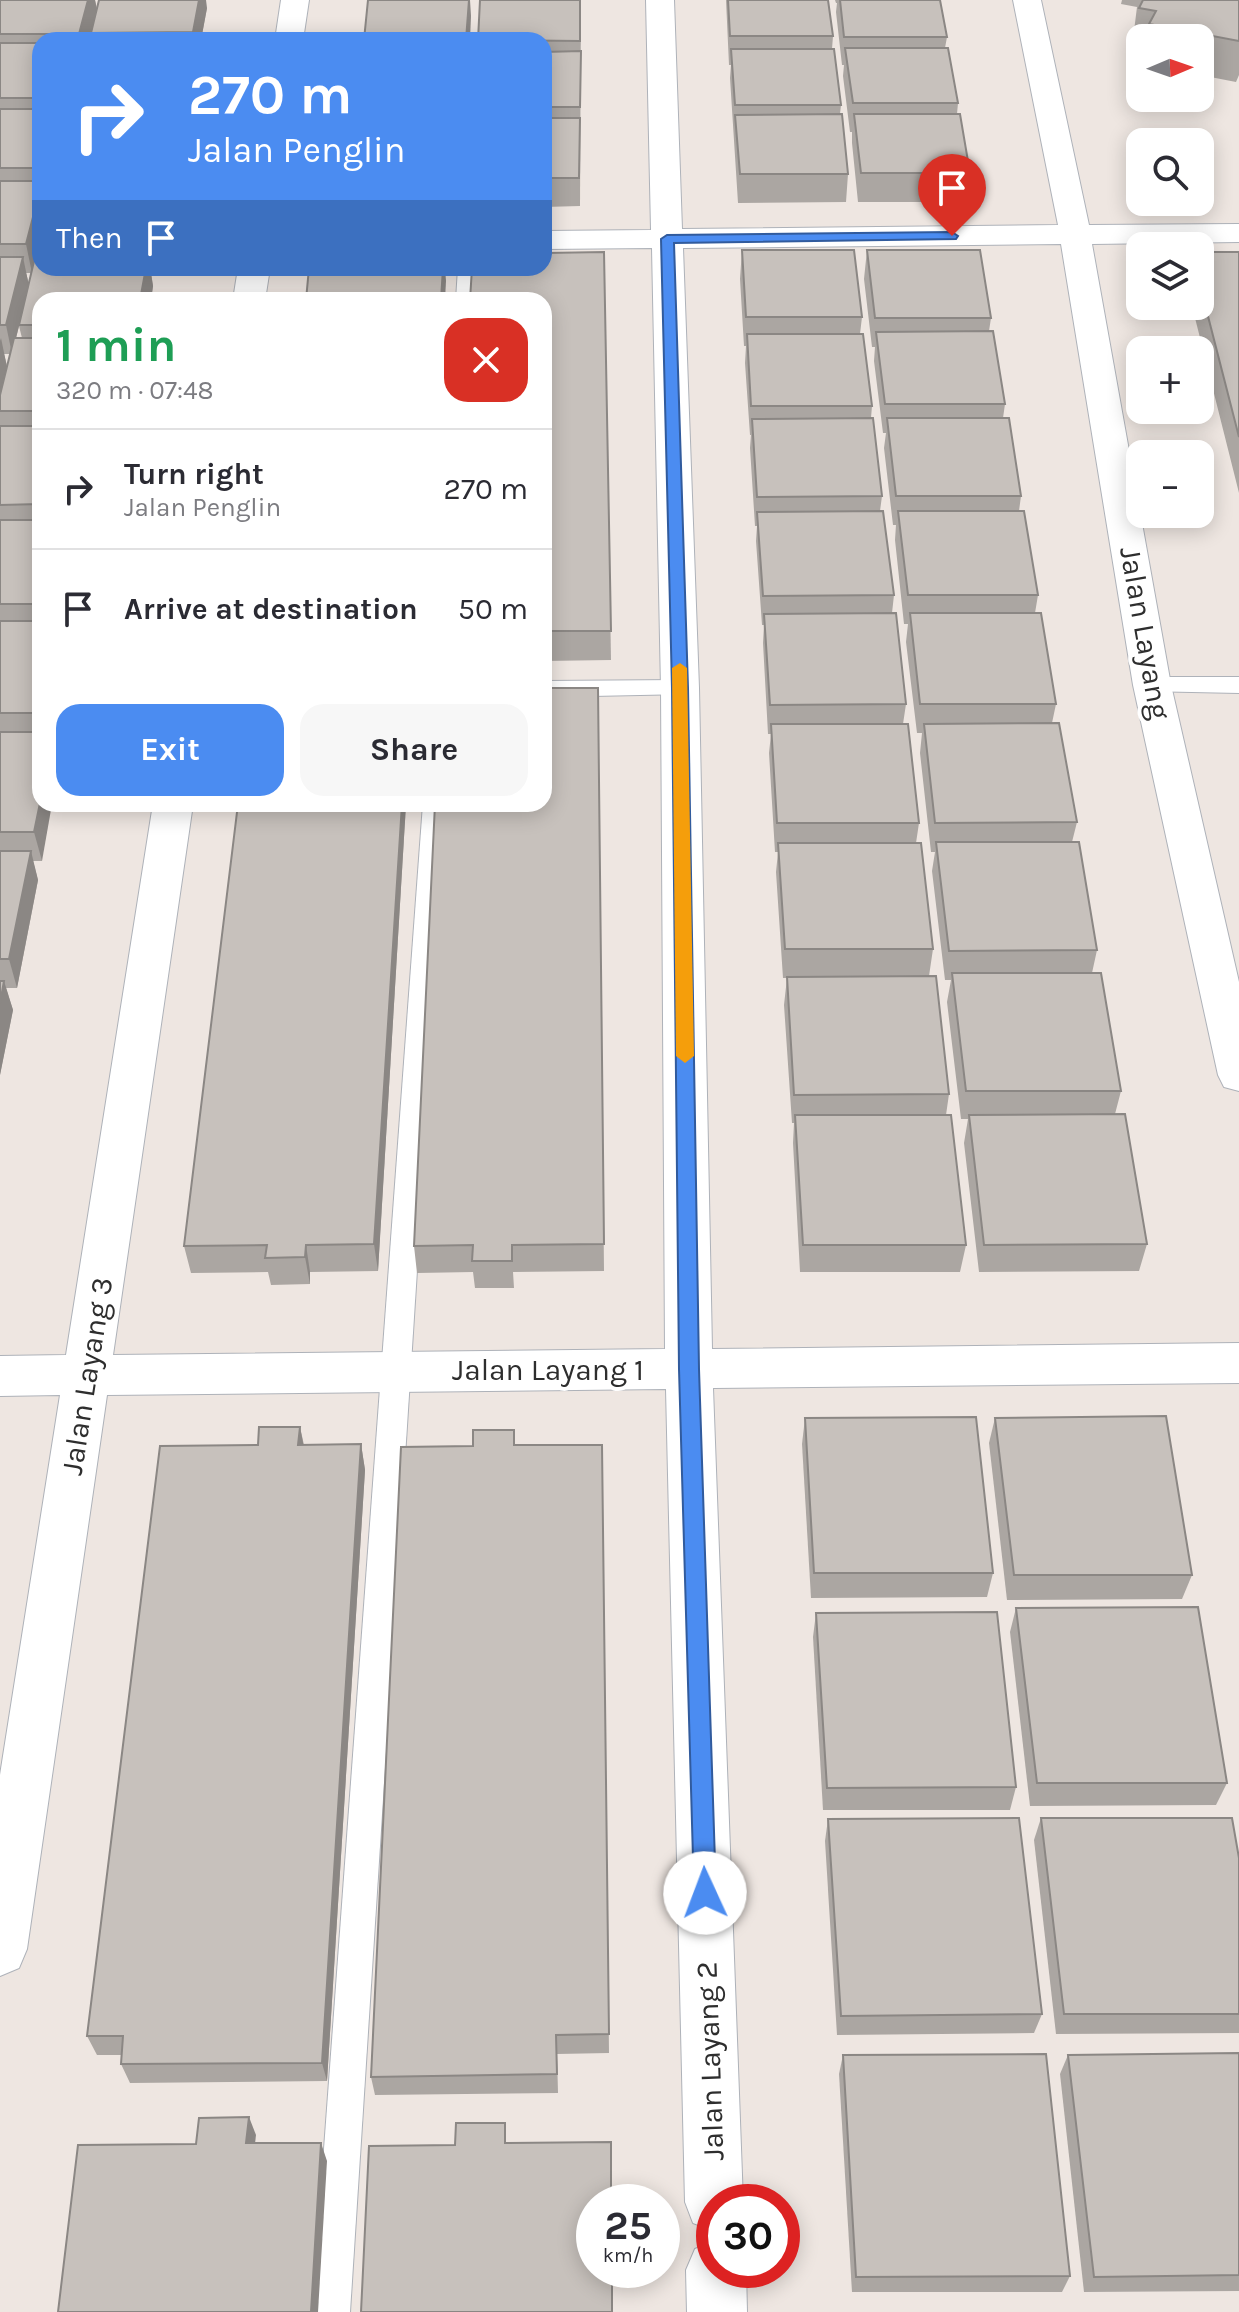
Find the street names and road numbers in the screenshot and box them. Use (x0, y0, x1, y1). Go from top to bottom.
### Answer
street label: Jalan Layang (1112, 544, 1178, 722)
street label: Jalan Layang 3 (54, 1275, 120, 1477)
street label: Jalan Layang 1 (452, 1352, 644, 1388)
street label: Jalan Layang 2 (689, 1961, 731, 2161)

